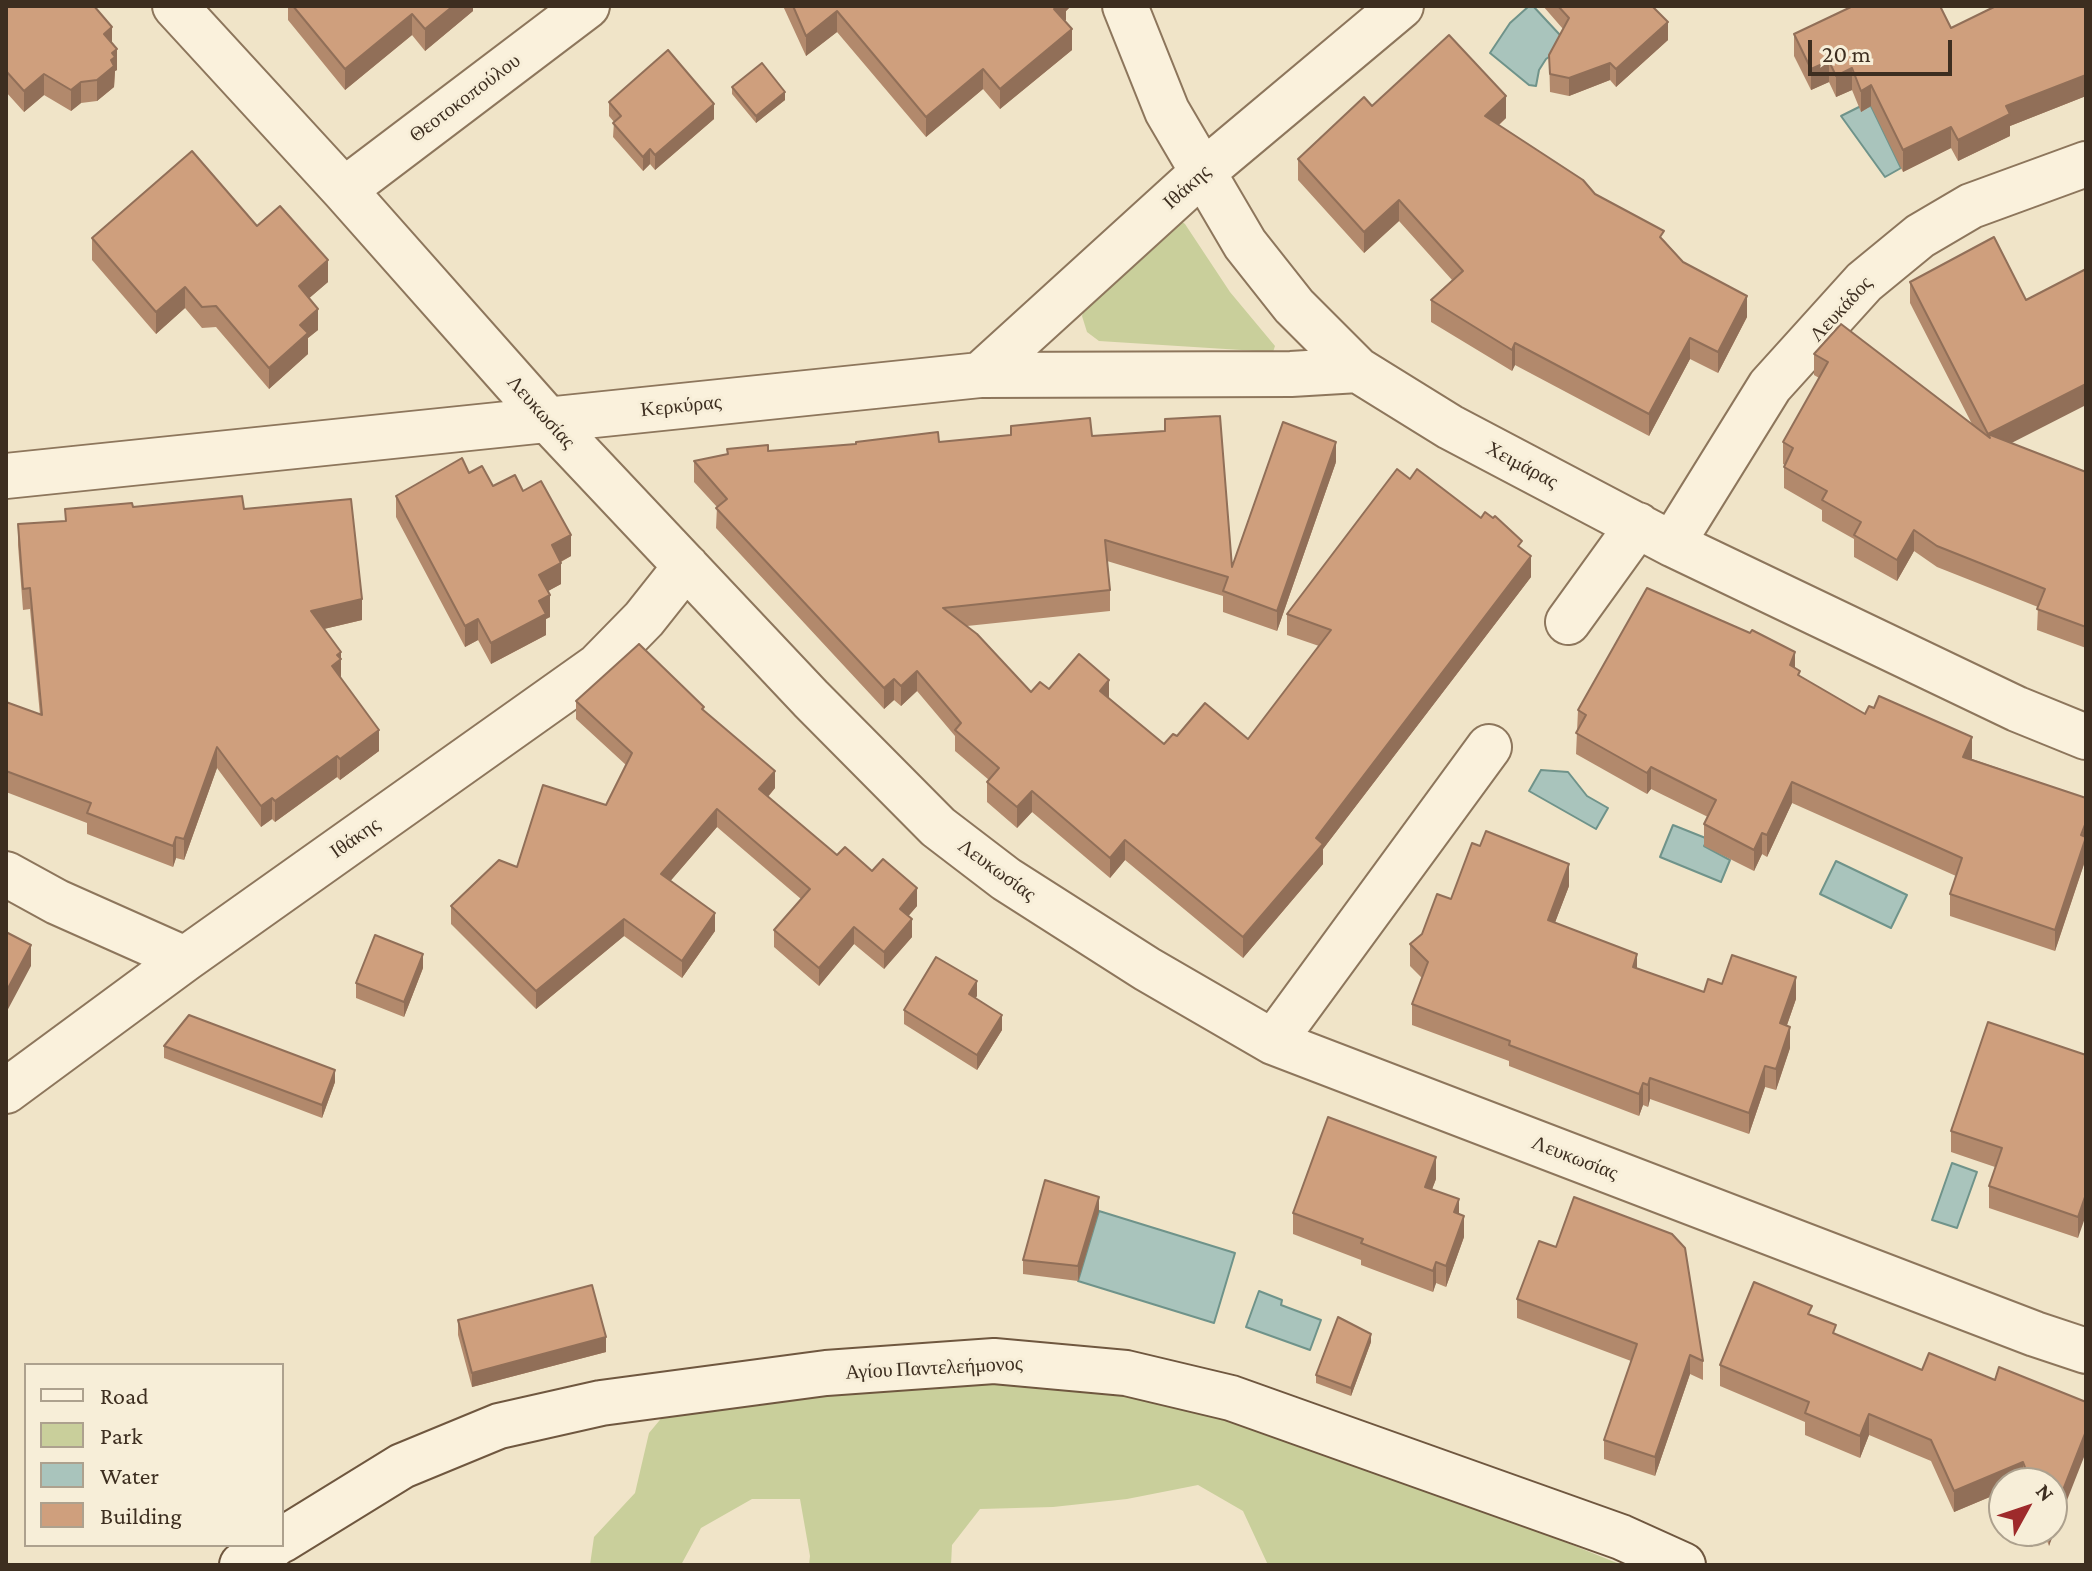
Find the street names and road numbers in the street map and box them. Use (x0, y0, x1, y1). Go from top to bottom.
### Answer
street label: Θεοτοκοπούλου (405, 49, 525, 147)
street label: Ιθάκης (1158, 160, 1216, 214)
street label: Λευκάδος (1805, 271, 1877, 347)
street label: Λευκωσίας (502, 370, 580, 454)
street label: Κερκύρας (639, 390, 723, 422)
street label: Χειμάρας (1482, 436, 1562, 494)
street label: Ιθάκης (326, 812, 384, 864)
street label: Λευκωσίας (953, 834, 1041, 906)
street label: Λευκωσίας (1528, 1131, 1622, 1185)
street label: Αγίου Παντελεήμονος (845, 1351, 1023, 1385)

